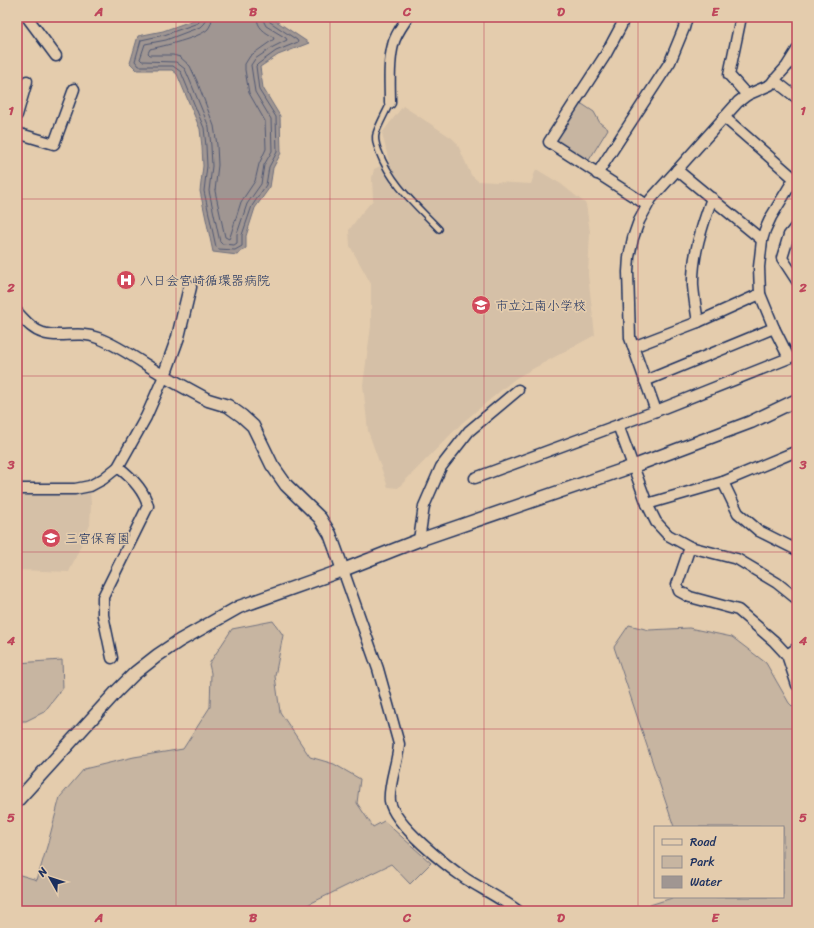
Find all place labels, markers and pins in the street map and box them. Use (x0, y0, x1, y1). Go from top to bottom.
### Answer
hospital icon: 八日会宮崎循環器病院 (115, 269, 137, 291)
place label: 八日会宮崎循環器病院 (140, 269, 270, 292)
school or university icon: 市立江南小学校 (470, 294, 492, 316)
place label: 市立江南小学校 (495, 294, 586, 317)
school or university icon: 三宮保育園 (40, 527, 62, 549)
place label: 三宮保育園 (65, 527, 130, 550)

